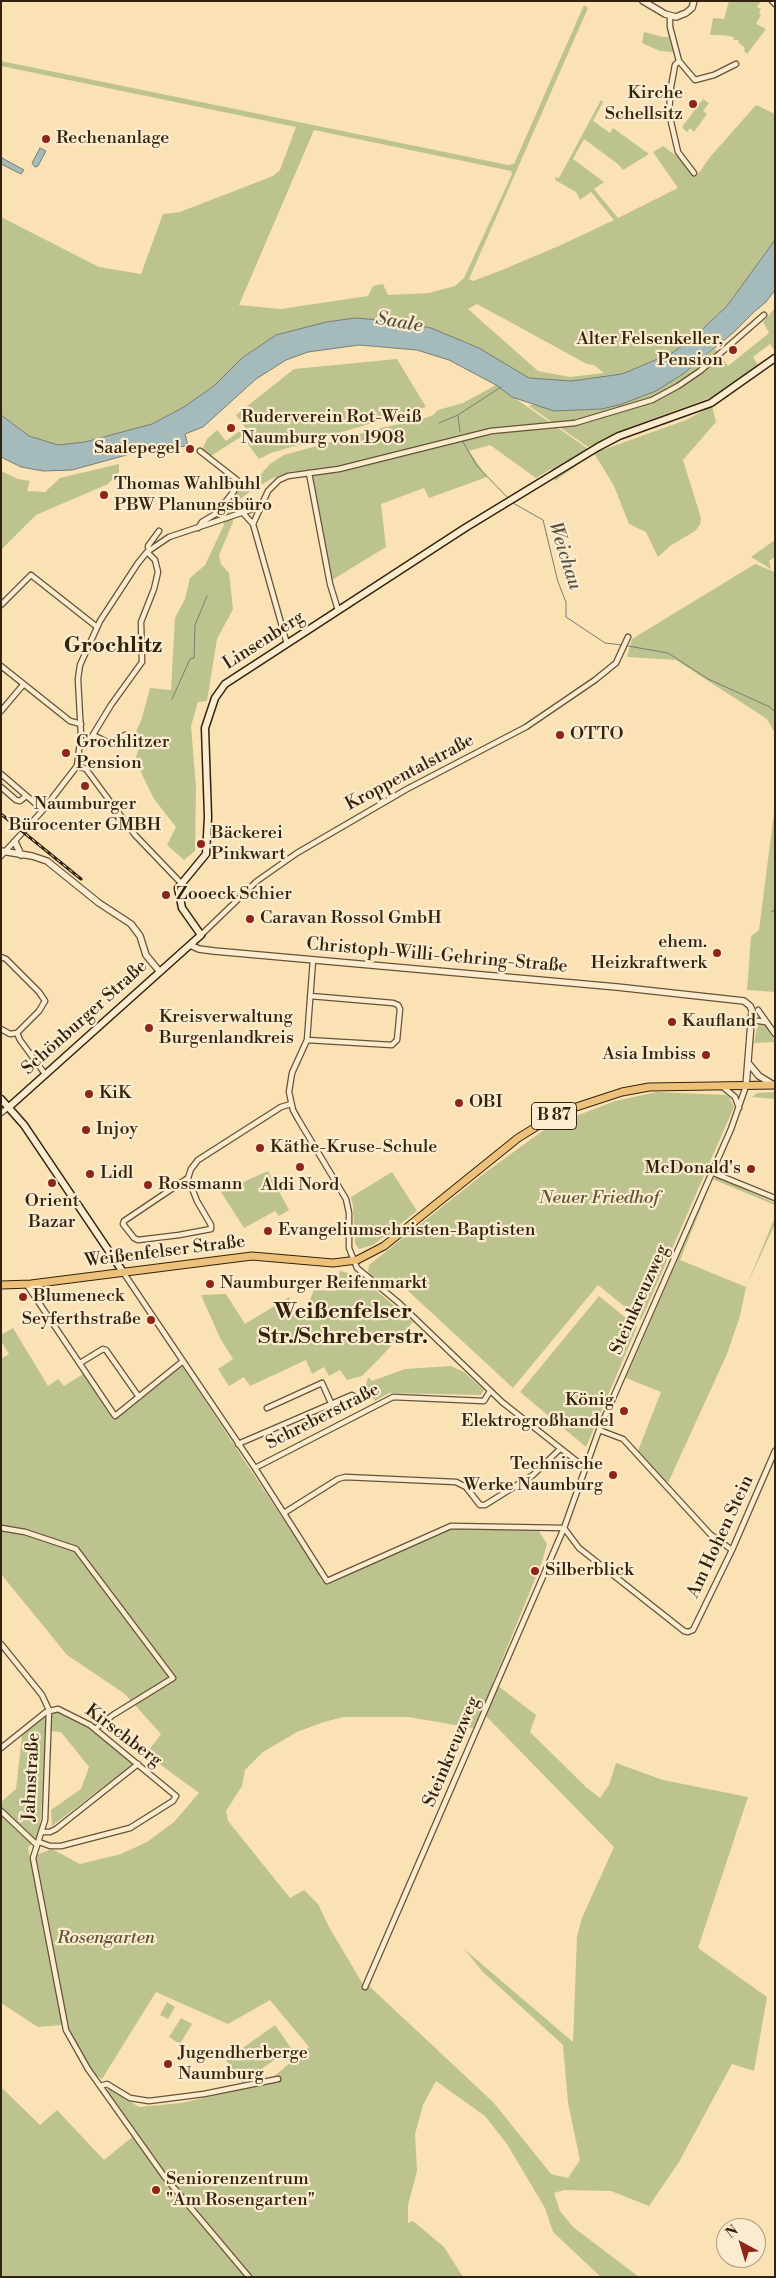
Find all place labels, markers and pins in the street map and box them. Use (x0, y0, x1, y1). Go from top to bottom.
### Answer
place label: Kirche Schellsitz (605, 83, 683, 126)
marker: Kirche Schellsitz (687, 98, 699, 110)
place label: Rechenanlage (56, 128, 169, 150)
marker: Rechenanlage (40, 133, 52, 145)
place label: Alter Felsenkeller, Pension (576, 329, 723, 372)
marker: Alter Felsenkeller, Pension (727, 344, 739, 356)
place label: Ruderverein Rot-Weiß Naumburg von 1908 (241, 407, 422, 449)
marker: Ruderverein Rot-Weiß Naumburg von 1908 (225, 422, 237, 434)
place label: Saalepegel (94, 438, 180, 460)
marker: Saalepegel (184, 443, 196, 455)
place label: Thomas Wahlbuhl PBW Planungsbüro (114, 474, 272, 516)
marker: Thomas Wahlbuhl PBW Planungsbüro (98, 489, 110, 501)
place label: OTTO (570, 724, 624, 746)
marker: OTTO (554, 729, 566, 741)
place label: Grochlitzer Pension (76, 732, 170, 774)
marker: Grochlitzer Pension (60, 747, 72, 759)
marker: Naumburger Bürocenter GMBH (79, 780, 91, 792)
place label: Naumburger Bürocenter GMBH (9, 794, 161, 836)
place label: Bäckerei Pinkwart (211, 823, 286, 866)
marker: Bäckerei Pinkwart (195, 838, 207, 850)
place label: Zooeck Schier (176, 884, 292, 906)
marker: Zooeck Schier (160, 889, 172, 901)
place label: Caravan Rossol GmbH (260, 908, 442, 930)
marker: Caravan Rossol GmbH (244, 913, 256, 925)
place label: ehem. Heizkraftwerk (591, 932, 707, 974)
marker: ehem. Heizkraftwerk (711, 947, 723, 959)
place label: Kreisverwaltung Burgenlandkreis (159, 1007, 294, 1050)
place label: Kaufland (682, 1011, 756, 1033)
marker: Kaufland (666, 1016, 678, 1028)
marker: Kreisverwaltung Burgenlandkreis (143, 1022, 155, 1034)
place label: Asia Imbiss (602, 1044, 696, 1066)
marker: Asia Imbiss (700, 1049, 712, 1061)
place label: KiK (99, 1083, 131, 1105)
marker: KiK (83, 1088, 95, 1100)
place label: OBI (469, 1092, 503, 1114)
marker: OBI (453, 1097, 465, 1109)
place label: Injoy (96, 1119, 138, 1141)
marker: Injoy (80, 1124, 92, 1136)
place label: Käthe-Kruse-Schule (270, 1137, 437, 1159)
marker: Käthe-Kruse-Schule (254, 1142, 266, 1154)
place label: McDonald's (645, 1158, 741, 1180)
marker: Aldi Nord (294, 1161, 306, 1173)
place label: Lidl (100, 1163, 133, 1185)
marker: McDonald's (745, 1163, 757, 1175)
marker: Lidl (84, 1168, 96, 1180)
place label: Rossmann (158, 1174, 243, 1196)
place label: Aldi Nord (261, 1175, 339, 1197)
marker: Orient Bazar (46, 1177, 58, 1189)
marker: Rossmann (142, 1179, 154, 1191)
place label: Orient Bazar (25, 1191, 79, 1234)
place label: Evangeliumschristen-Baptisten (278, 1220, 535, 1242)
marker: Evangeliumschristen-Baptisten (262, 1225, 274, 1237)
place label: Naumburger Reifenmarkt (220, 1273, 428, 1295)
marker: Naumburger Reifenmarkt (204, 1278, 216, 1290)
place label: Blumeneck (33, 1286, 124, 1308)
marker: Blumeneck (17, 1291, 29, 1303)
place label: Seyferthstraße (22, 1309, 141, 1331)
marker: Seyferthstraße (145, 1314, 157, 1326)
place label: König Elektrogroßhandel (461, 1390, 614, 1432)
marker: König Elektrogroßhandel (618, 1405, 630, 1417)
place label: Technische Werke Naumburg (463, 1454, 603, 1496)
marker: Technische Werke Naumburg (607, 1469, 619, 1481)
place label: Silberblick (545, 1560, 634, 1582)
marker: Silberblick (529, 1565, 541, 1577)
place label: Jugendherberge Naumburg (178, 2043, 308, 2086)
marker: Jugendherberge Naumburg (162, 2058, 174, 2070)
place label: Seniorenzentrum "Am Rosengarten" (166, 2169, 315, 2212)
marker: Seniorenzentrum "Am Rosengarten" (150, 2184, 162, 2196)

